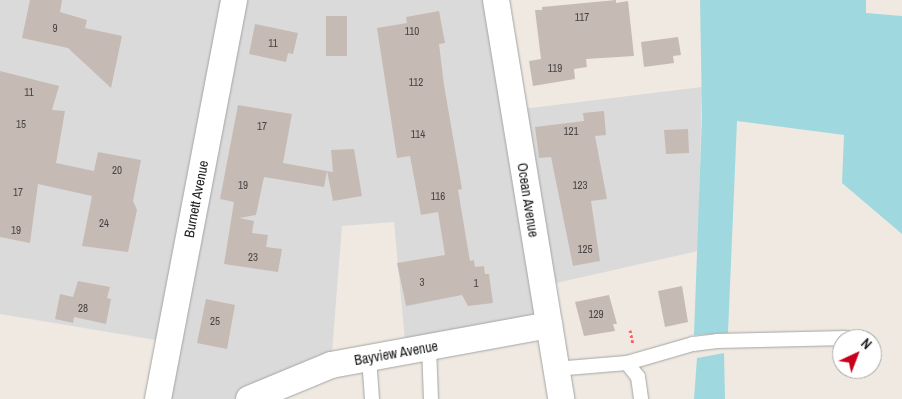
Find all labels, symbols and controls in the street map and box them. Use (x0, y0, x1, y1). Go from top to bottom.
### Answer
house number: 117 (575, 10, 589, 24)
house number: 9 (52, 21, 58, 35)
house number: 110 (405, 24, 419, 38)
house number: 11 (268, 36, 278, 50)
house number: 119 (548, 61, 562, 75)
house number: 112 (409, 75, 423, 89)
house number: 11 (24, 85, 34, 99)
house number: 15 (16, 117, 26, 131)
house number: 17 (257, 119, 267, 133)
house number: 121 (563, 124, 579, 138)
house number: 114 (411, 127, 425, 141)
street label: Burnett Avenue (180, 159, 212, 239)
street label: Ocean Avenue (514, 161, 542, 239)
house number: 20 (112, 163, 122, 177)
house number: 19 (238, 178, 248, 192)
house number: 123 (572, 178, 588, 192)
house number: 17 (13, 185, 23, 199)
house number: 116 (431, 189, 445, 203)
house number: 24 (99, 216, 109, 230)
house number: 19 (11, 223, 21, 237)
house number: 125 (577, 242, 593, 256)
house number: 23 (248, 250, 258, 264)
house number: 3 (419, 275, 425, 289)
house number: 1 (473, 276, 479, 290)
house number: 28 (78, 301, 88, 315)
house number: 129 (588, 307, 604, 321)
house number: 25 (210, 314, 220, 328)
north arrow (832, 329, 882, 379)
text: N (857, 334, 876, 353)
street label: Bayview Avenue (353, 337, 439, 369)

